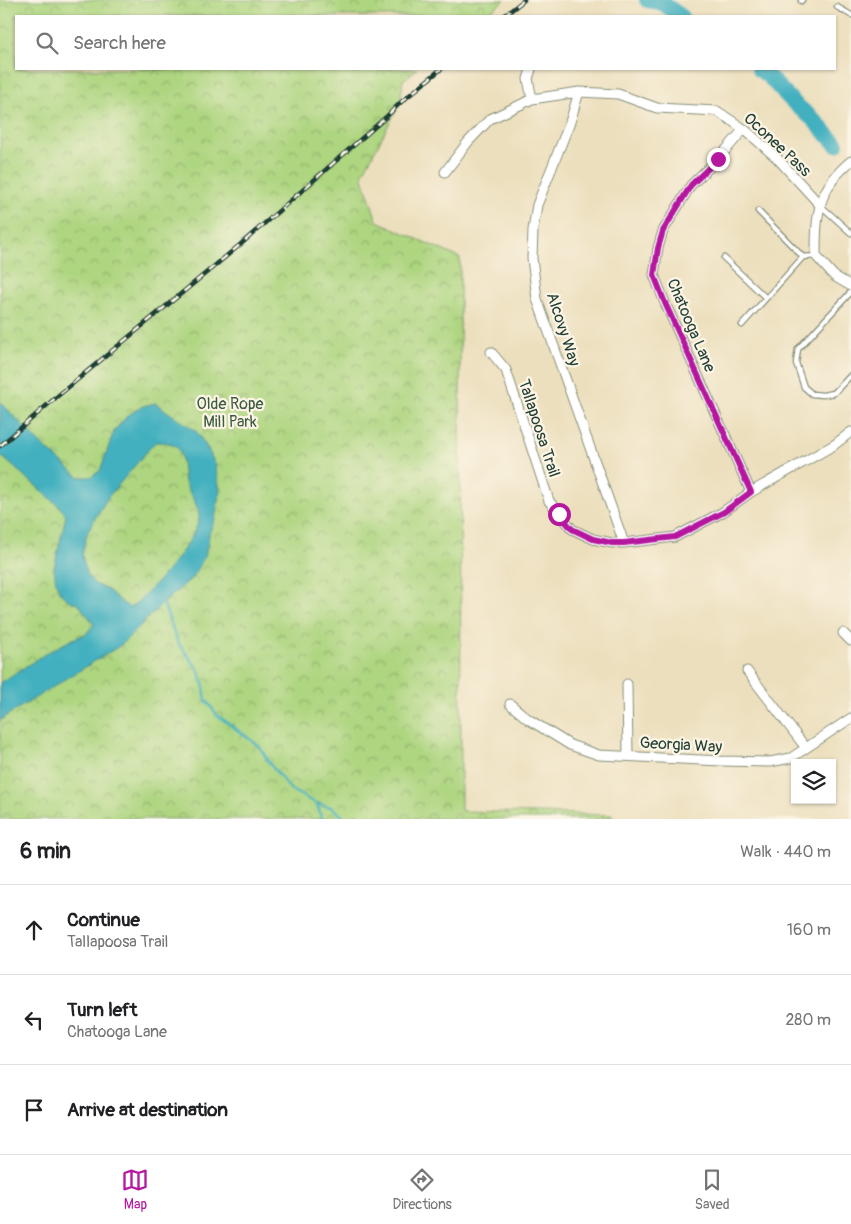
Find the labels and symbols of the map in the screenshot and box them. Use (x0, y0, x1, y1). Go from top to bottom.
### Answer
street label: Oconee Pass (739, 108, 815, 181)
route end (707, 148, 730, 171)
street label: Chatooga Lane (662, 276, 720, 375)
street label: Alcovy Way (542, 290, 584, 369)
street label: Tallapoosa Trail (514, 377, 564, 480)
park label: Olde Rope Mill Park (197, 394, 263, 432)
route start (548, 503, 571, 526)
street label: Georgia Way (639, 733, 723, 757)

